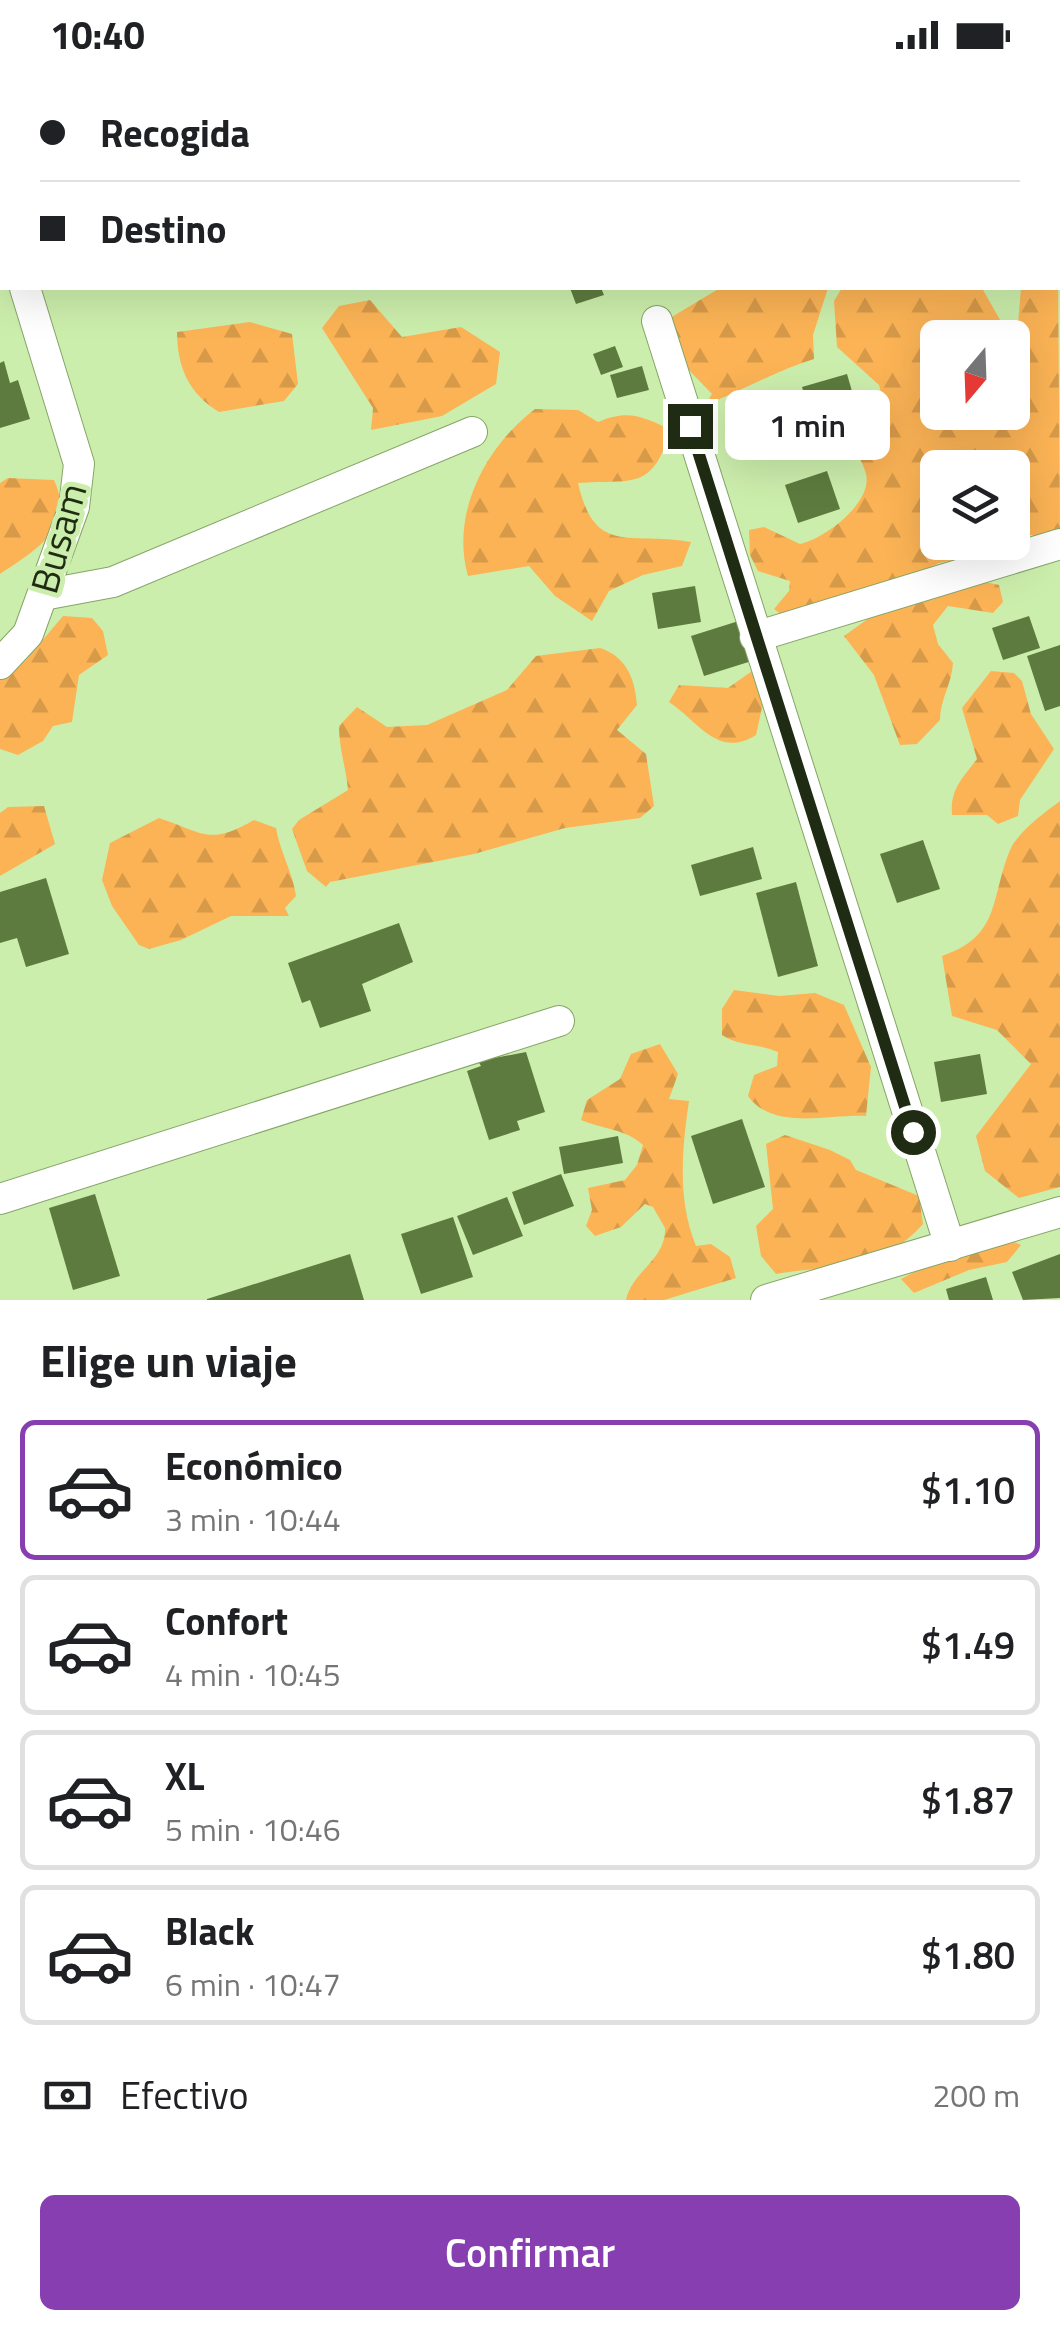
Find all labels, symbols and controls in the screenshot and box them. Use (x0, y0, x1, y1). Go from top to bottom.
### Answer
text: 10:40 (50, 6, 145, 64)
text: Recogida (100, 104, 250, 162)
text: Destino (100, 200, 226, 258)
north arrow (920, 320, 1030, 430)
map controls (920, 320, 1030, 560)
callout: 1 min (725, 391, 890, 461)
text: 1 min (769, 401, 846, 449)
route end (668, 404, 713, 449)
button: layers (920, 450, 1030, 560)
street label: Busam (15, 476, 101, 600)
route start (891, 1110, 936, 1155)
text: Elige un viaje (40, 1326, 297, 1394)
text: Económico (165, 1437, 343, 1495)
icon: car (45, 1445, 135, 1535)
text: $1.10 (921, 1461, 1015, 1519)
text: 3 min · 10:44 (165, 1495, 341, 1543)
text: Confort (165, 1592, 288, 1650)
icon: car (45, 1600, 135, 1690)
text: $1.49 (921, 1616, 1015, 1674)
text: 4 min · 10:45 (165, 1650, 341, 1698)
text: XL (165, 1747, 205, 1805)
icon: car (45, 1755, 135, 1845)
text: $1.87 (921, 1771, 1015, 1829)
text: 5 min · 10:46 (165, 1805, 341, 1853)
text: Black (165, 1902, 254, 1960)
icon: car (45, 1910, 135, 2000)
text: $1.80 (921, 1926, 1015, 1984)
text: 6 min · 10:47 (165, 1960, 341, 2008)
text: Efectivo (120, 2066, 249, 2124)
icon: cash (40, 2068, 95, 2123)
text: 200 m (932, 2071, 1020, 2119)
button: Confirmar (40, 2195, 1020, 2310)

